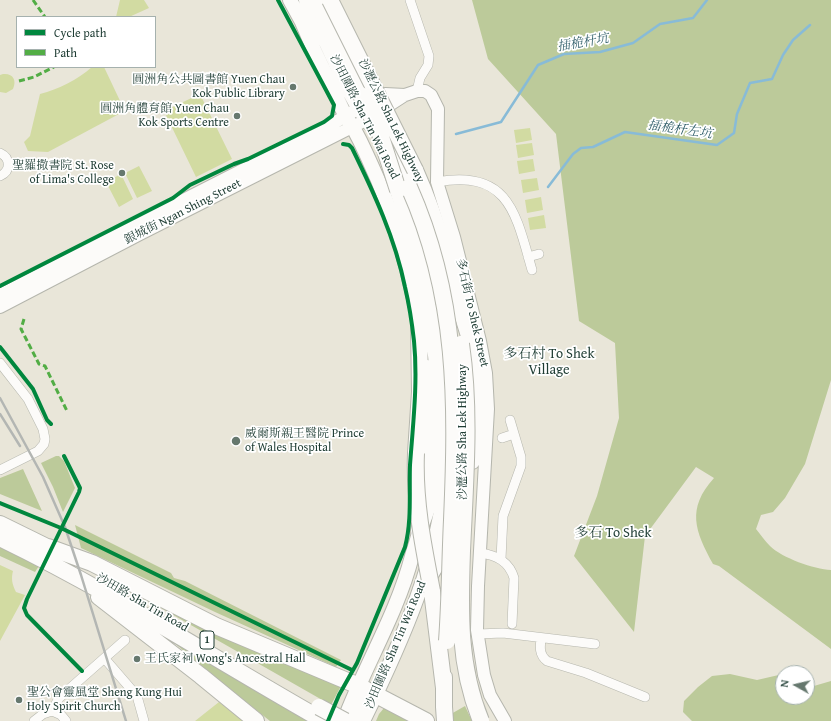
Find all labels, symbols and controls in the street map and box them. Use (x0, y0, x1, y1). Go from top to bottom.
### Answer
legend (16, 16, 156, 68)
text: Cycle path (54, 24, 106, 41)
water label: 插桅杆坑 (556, 31, 610, 55)
text: Path (54, 44, 77, 61)
street label: 沙田圍路 Sha Tin Wai Road (326, 52, 402, 182)
street label: 沙瀝公路 Sha Lek Highway (355, 57, 427, 185)
place label: 圓洲角公共圖書館 Yuen Chau Kok Public Library (132, 73, 285, 101)
marker: 圓洲角公共圖書館 Yuen Chau Kok Public Library (288, 82, 298, 92)
place label: 圓洲角體育館 Yuen Chau Kok Sports Centre (100, 102, 229, 130)
marker: 圓洲角體育館 Yuen Chau Kok Sports Centre (232, 111, 242, 121)
water label: 插桅杆左坑 (647, 118, 713, 142)
place label: 聖羅撒書院 St. Rose of Lima's College (12, 159, 114, 187)
marker: 聖羅撒書院 St. Rose of Lima's College (117, 168, 127, 178)
street label: 銀城街 Ngan Shing Street (122, 176, 244, 248)
street label: 多石街 To Shek Street (453, 257, 491, 369)
district label: 多石村 To Shek Village (504, 346, 594, 378)
street label: 沙瀝公路 Sha Lek Highway (456, 364, 470, 500)
place label: 威爾斯親王醫院 Prince of Wales Hospital (245, 427, 364, 455)
marker: 威爾斯親王醫院 Prince of Wales Hospital (230, 435, 242, 447)
district label: 多石 To Shek (575, 525, 651, 541)
street label: 沙田路 Sha Tin Road (93, 571, 191, 635)
street label: 沙田圍路 Sha Tin Wai Road (362, 579, 430, 711)
road number: 1 (200, 631, 214, 649)
place label: 王氏家祠 Wong's Ancestral Hall (145, 652, 306, 666)
marker: 王氏家祠 Wong's Ancestral Hall (132, 654, 142, 664)
north arrow (775, 665, 815, 705)
text: N (776, 679, 793, 688)
place label: 聖公會靈風堂 Sheng Kung Hui Holy Spirit Church (27, 686, 182, 714)
marker: 聖公會靈風堂 Sheng Kung Hui Holy Spirit Church (14, 695, 24, 705)

